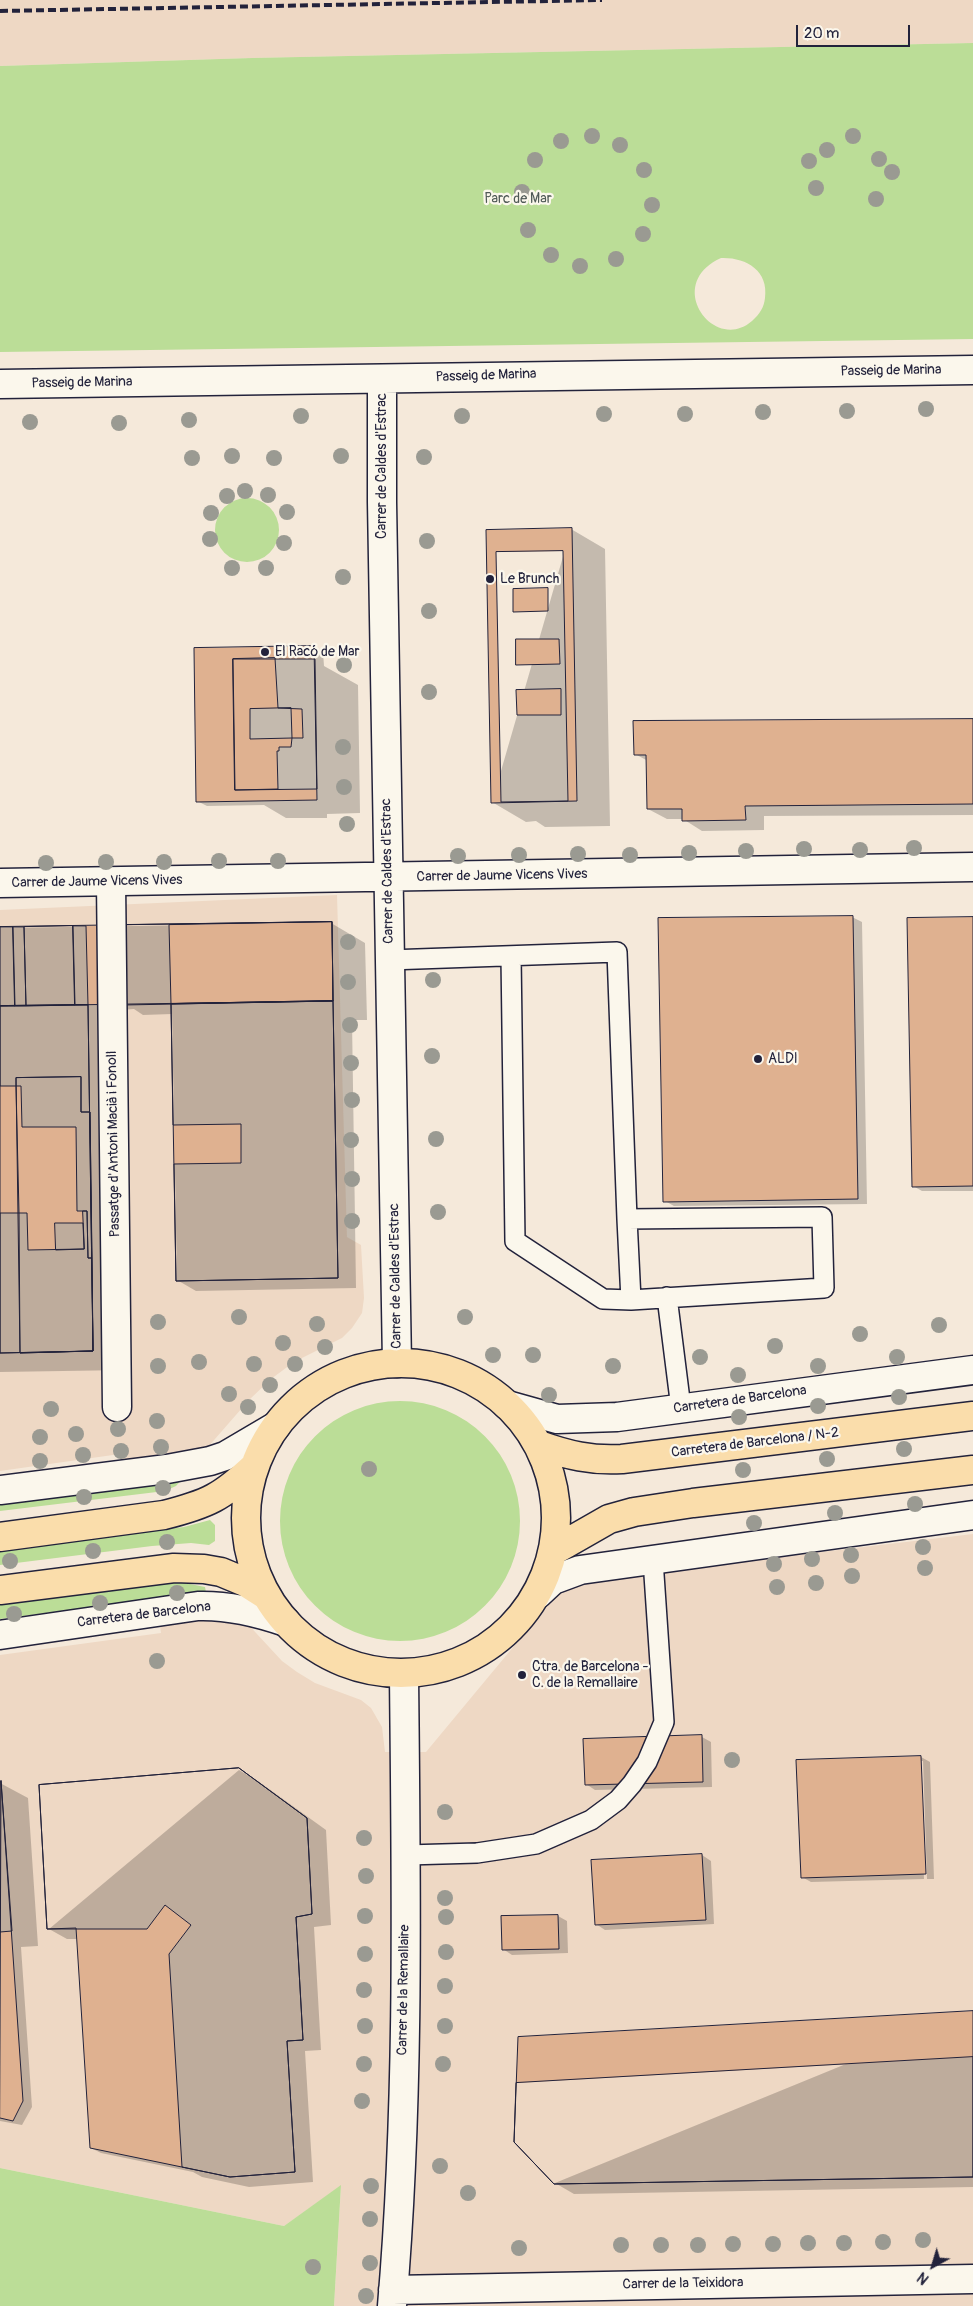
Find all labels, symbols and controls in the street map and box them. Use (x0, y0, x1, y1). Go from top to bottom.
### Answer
scale bar (798, 15, 912, 47)
text: 20 m (804, 24, 839, 43)
park label: Parc de Mar (484, 191, 552, 207)
street label: Passeig de Marina (840, 362, 942, 380)
street label: Passeig de Marina (435, 366, 537, 386)
street label: Passeig de Marina (31, 374, 133, 392)
street label: Carrer de Caldes d'Estrac (374, 393, 390, 539)
place label: Le Brunch (500, 571, 559, 587)
marker: Le Brunch (484, 573, 496, 585)
place label: El Racó de Mar (275, 644, 360, 660)
marker: El Racó de Mar (259, 646, 271, 658)
street label: Carrer de Caldes d'Estrac (378, 798, 398, 944)
street label: Carrer de Jaume Vicens Vives (416, 866, 588, 886)
street label: Carrer de Jaume Vicens Vives (11, 872, 183, 892)
street label: Passatge d'Antoni Macià i Fonoll (104, 1051, 124, 1237)
place label: ALDI (768, 1051, 798, 1067)
marker: ALDI (752, 1053, 764, 1065)
street label: Carrer de Caldes d'Estrac (386, 1203, 406, 1349)
street label: Carretera de Barcelona (672, 1382, 808, 1418)
street label: Carretera de Barcelona / N-2 (670, 1424, 840, 1462)
street label: Carretera de Barcelona (76, 1598, 212, 1632)
place label: Ctra. de Barcelona - C. de la Remallaire (532, 1659, 648, 1691)
marker: Ctra. de Barcelona - C. de la Remallaire (516, 1669, 528, 1681)
street label: Carrer de la Remallaire (394, 1925, 414, 2055)
north arrow (908, 2241, 958, 2291)
text: N (914, 2268, 932, 2288)
street label: Carrer de la Teixidora (622, 2275, 744, 2293)

